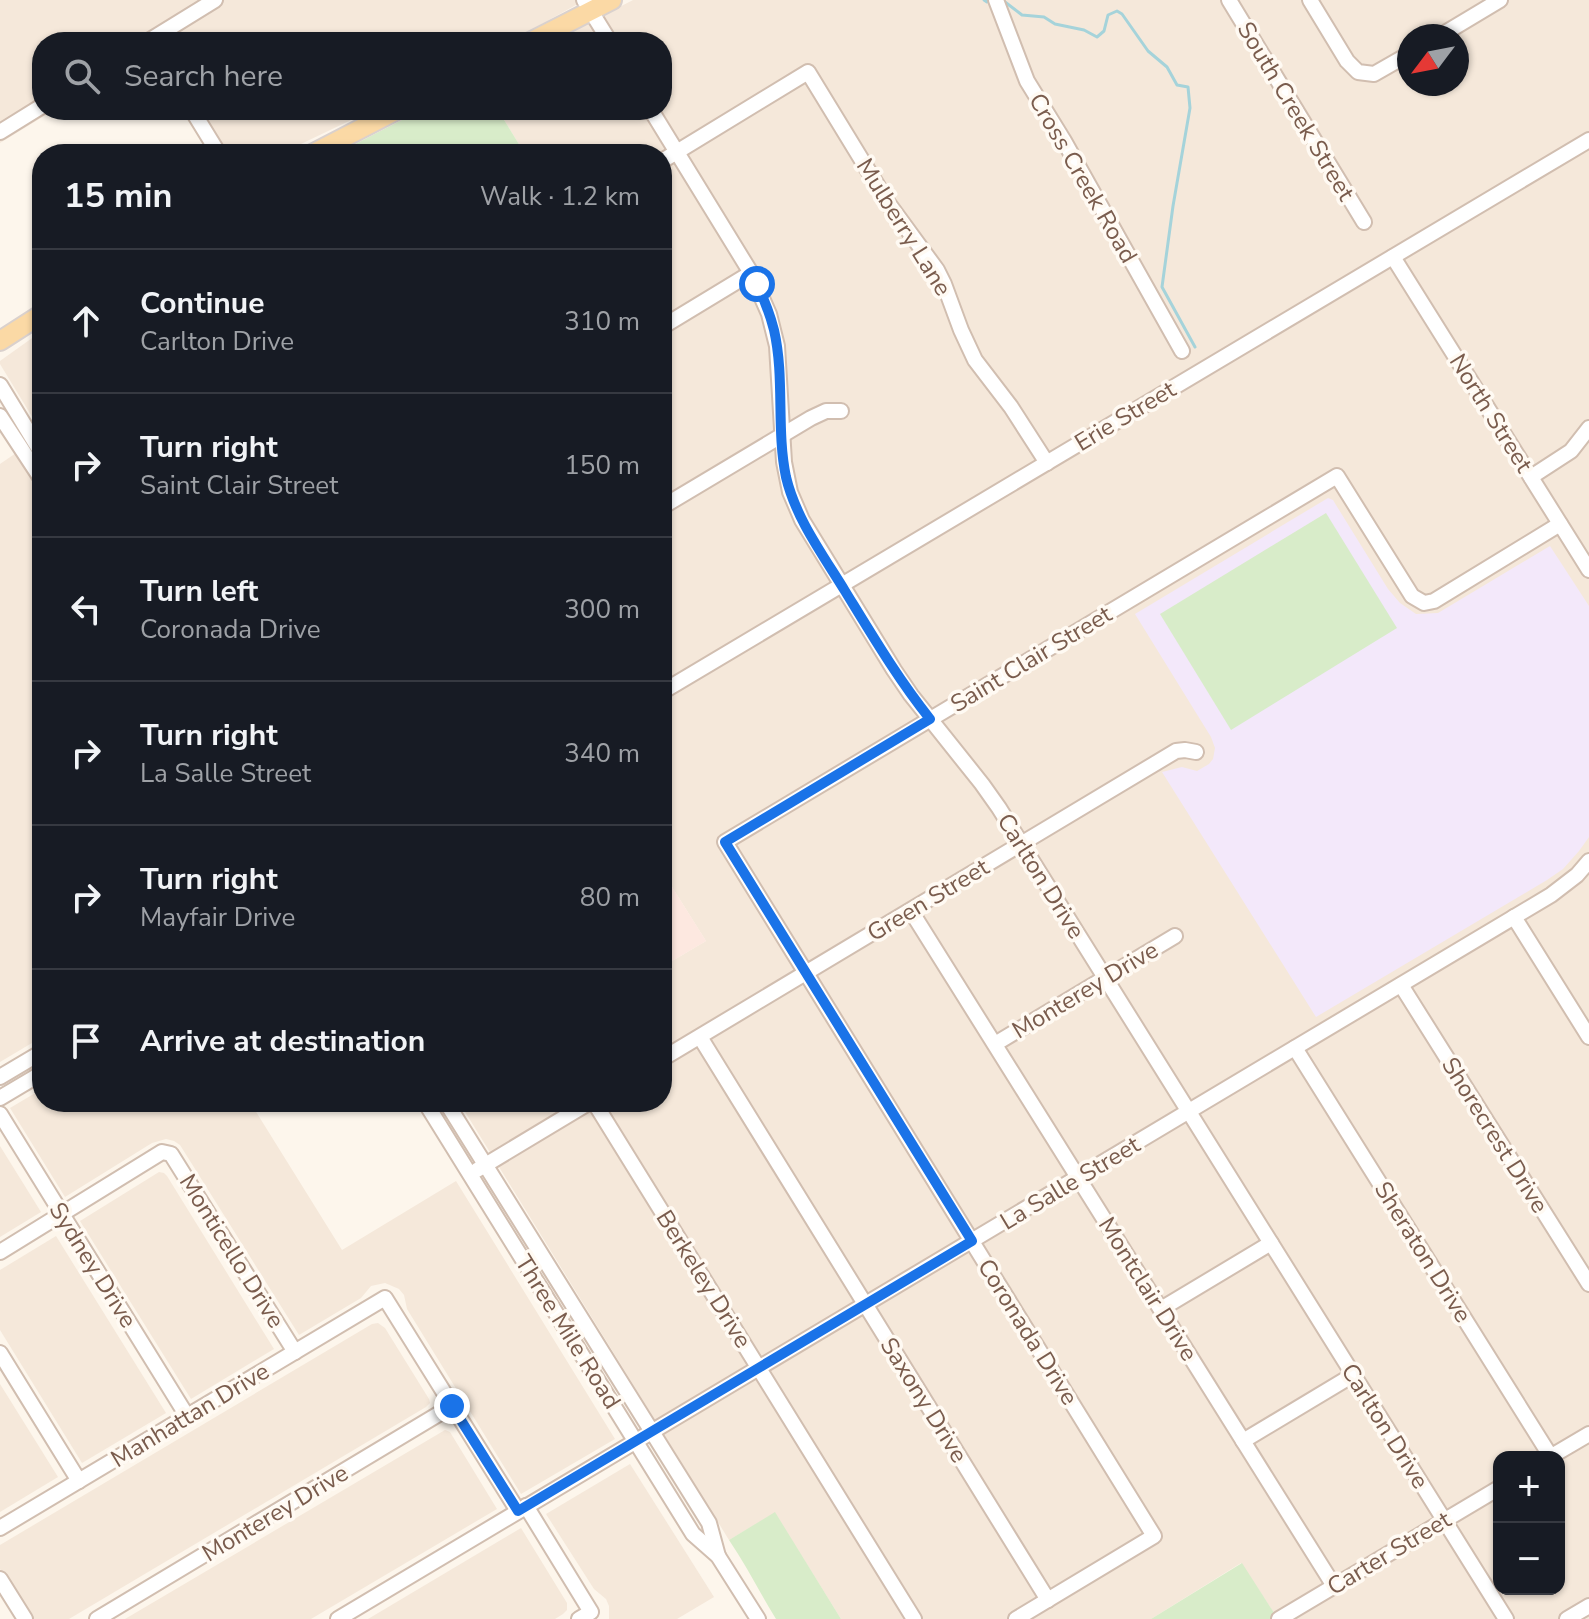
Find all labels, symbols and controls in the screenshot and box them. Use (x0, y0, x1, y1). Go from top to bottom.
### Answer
street label: South Creek Street (1230, 16, 1362, 207)
north arrow (1397, 24, 1469, 96)
search box (32, 32, 672, 120)
icon: search (60, 54, 104, 98)
text: Search here (124, 56, 283, 97)
street label: Cross Creek Road (1021, 87, 1145, 269)
street label: Mulberry Lane (849, 152, 959, 302)
text: 15 min (64, 173, 172, 219)
text: Walk · 1.2 km (480, 179, 640, 214)
route start (739, 266, 775, 302)
text: Continue (140, 283, 265, 324)
icon: ahead (64, 299, 108, 343)
text: 310 m (564, 304, 640, 339)
text: Carlton Drive (140, 324, 294, 359)
street label: North Street (1442, 348, 1540, 479)
street label: Erie Street (1069, 373, 1182, 459)
text: Turn right (140, 427, 278, 468)
icon: right (64, 443, 108, 487)
text: 150 m (564, 448, 640, 483)
text: Saint Clair Street (140, 468, 338, 503)
text: Turn left (140, 571, 258, 612)
icon: left (64, 587, 108, 631)
text: 300 m (564, 592, 640, 627)
street label: Saint Clair Street (944, 598, 1118, 720)
text: Coronada Drive (140, 612, 320, 647)
text: Turn right (140, 715, 278, 756)
icon: right (64, 731, 108, 775)
text: 340 m (564, 736, 640, 771)
text: La Salle Street (140, 756, 311, 791)
street label: Carlton Drive (990, 807, 1092, 945)
street label: Green Street (861, 851, 995, 949)
text: Turn right (140, 859, 278, 900)
icon: right (64, 875, 108, 919)
text: 80 m (580, 880, 640, 915)
text: Mayfair Drive (140, 900, 295, 935)
street label: Monterey Drive (1006, 934, 1164, 1046)
icon: arrive (64, 1019, 108, 1063)
text: Arrive at destination (140, 1021, 425, 1062)
street label: Shorecrest Drive (1434, 1051, 1556, 1219)
street label: La Salle Street (994, 1128, 1146, 1237)
street label: Monticello Drive (172, 1168, 292, 1334)
street label: Sheraton Drive (1367, 1175, 1479, 1329)
street label: Sydney Drive (42, 1196, 144, 1334)
street label: Berkeley Drive (649, 1204, 759, 1354)
street label: Montclair Drive (1091, 1211, 1205, 1367)
street label: Three Mile Road (508, 1249, 628, 1415)
street label: Coronada Drive (970, 1253, 1086, 1411)
street label: Saxony Drive (873, 1331, 975, 1469)
street label: Manhattan Drive (105, 1355, 275, 1475)
street label: Carlton Drive (1334, 1357, 1436, 1495)
route end (434, 1388, 470, 1424)
map controls (1493, 1451, 1565, 1595)
button: + (1493, 1451, 1565, 1523)
street label: Monterey Drive (196, 1457, 354, 1569)
street label: Carter Street (1321, 1503, 1457, 1603)
button: − (1493, 1523, 1565, 1595)

